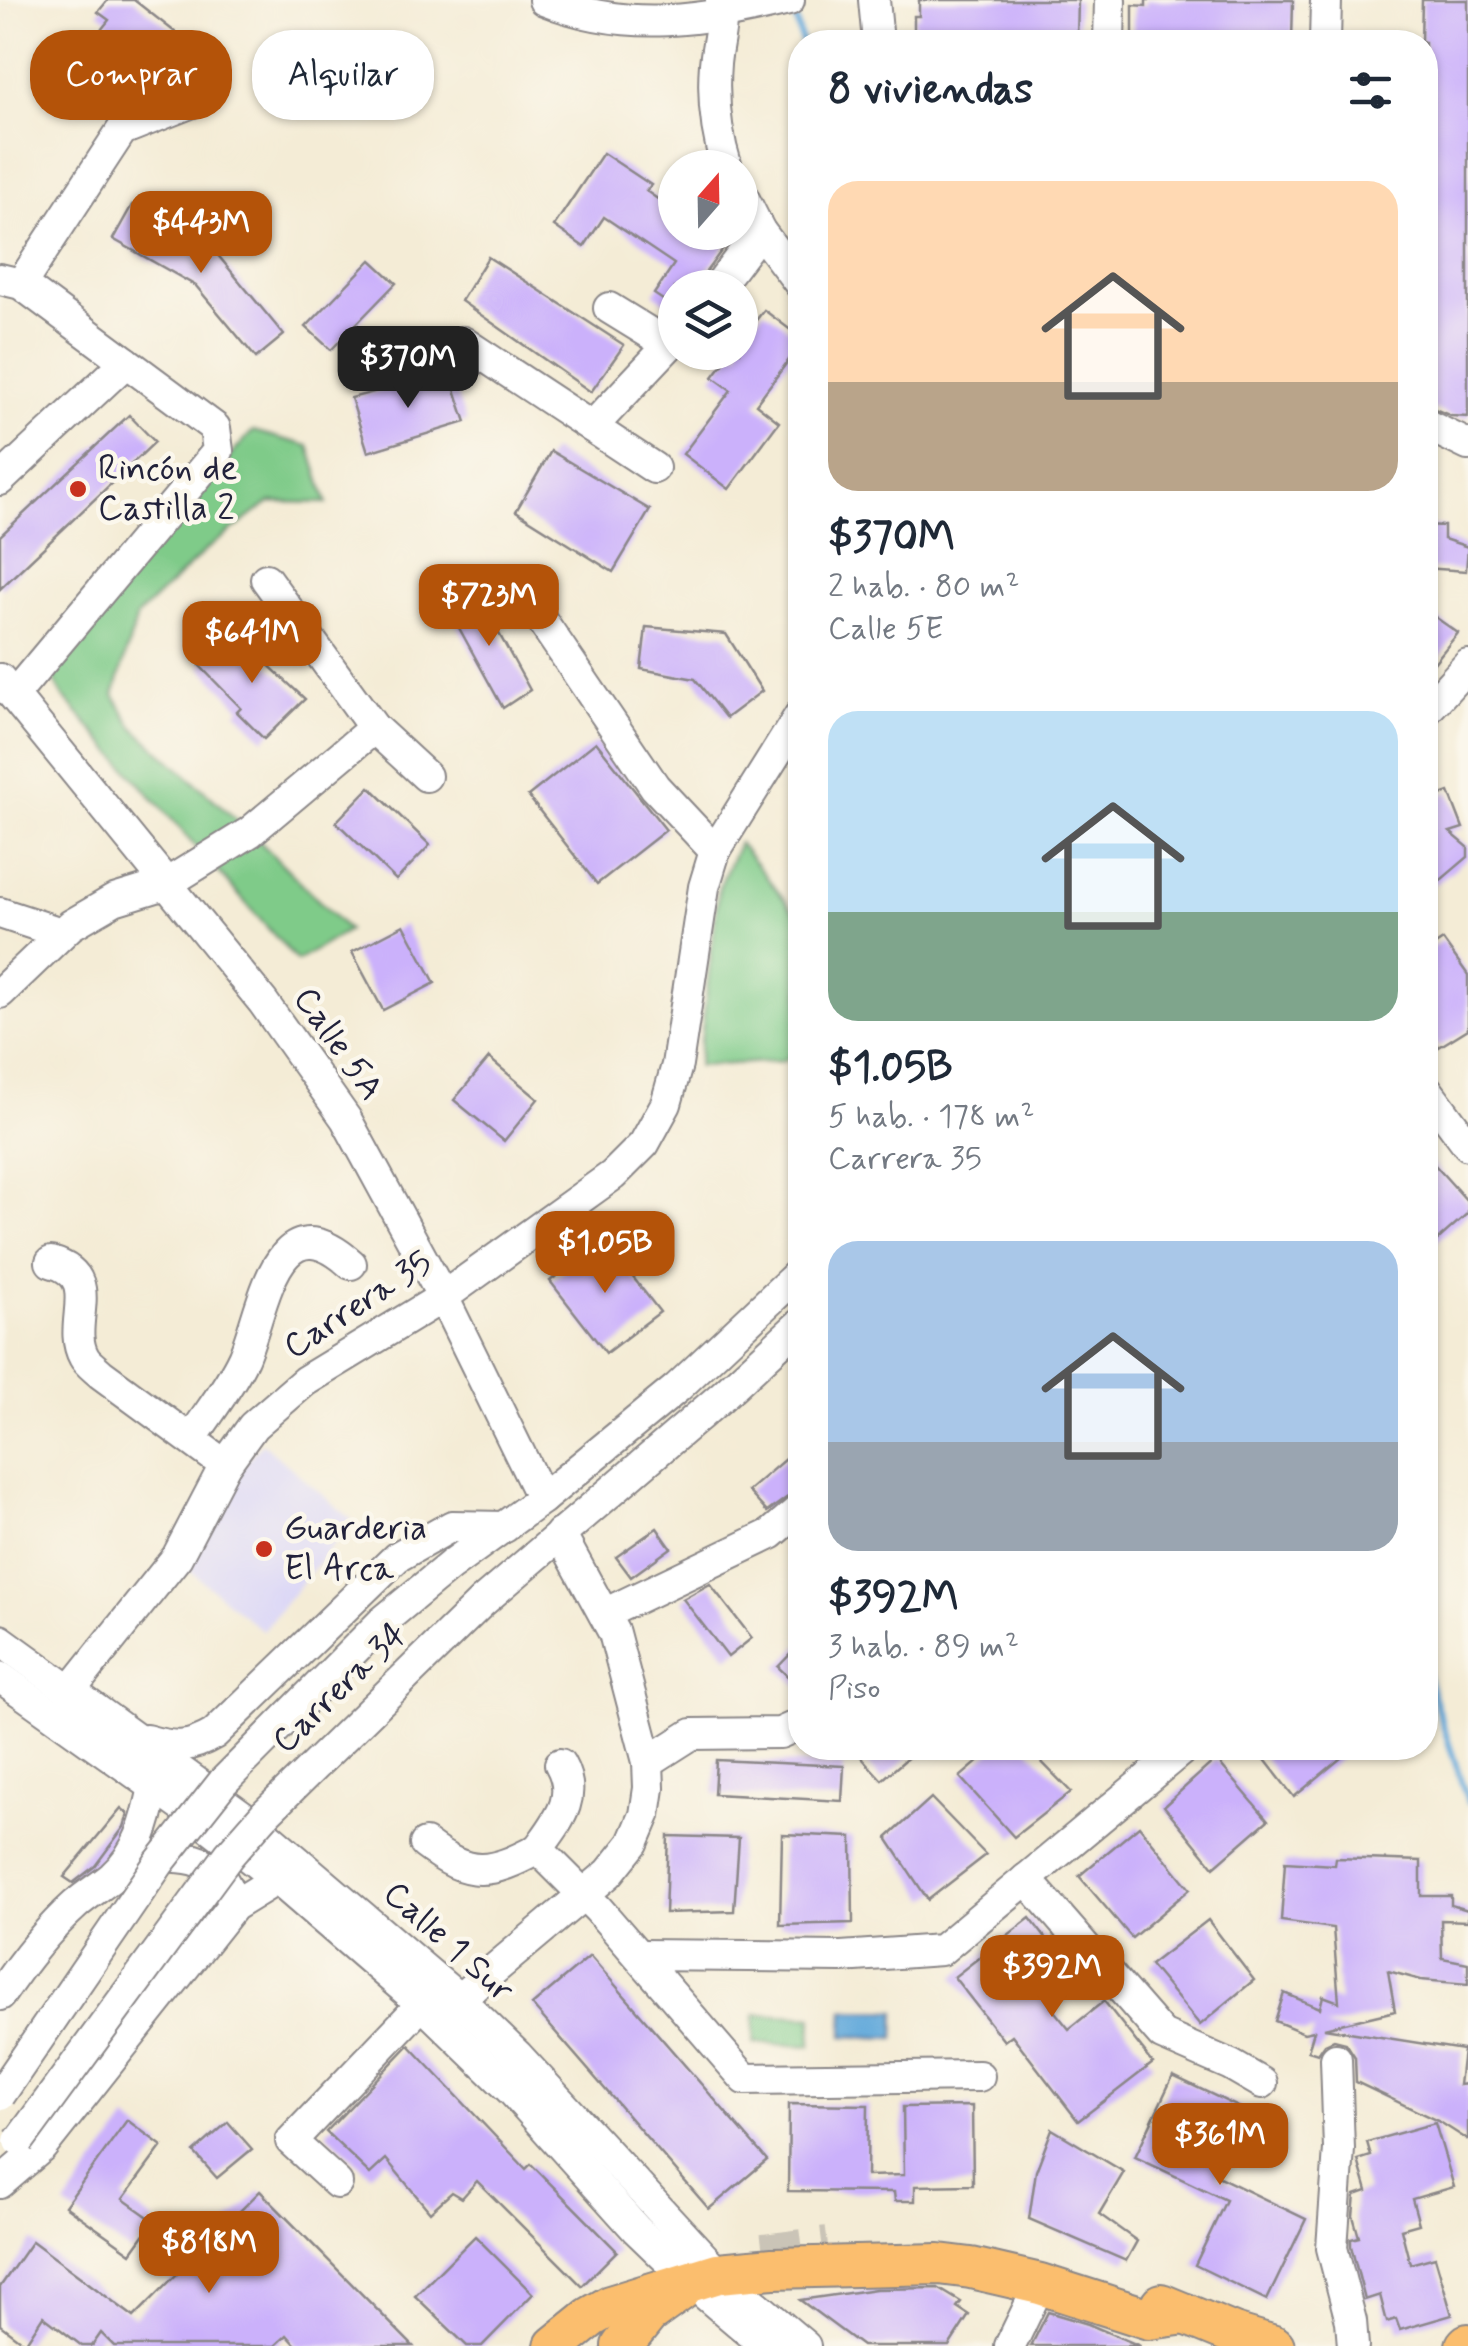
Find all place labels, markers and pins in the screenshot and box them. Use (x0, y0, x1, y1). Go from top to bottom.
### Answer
pin: $443M (131, 191, 271, 276)
pin: $370M (338, 326, 478, 411)
place label: Rincón de Castilla 2 (98, 446, 237, 532)
marker: Rincón de Castilla 2 (67, 478, 89, 500)
pin: $723M (419, 564, 559, 649)
pin: $641M (182, 601, 322, 686)
pin: $1.05B (524, 1211, 686, 1296)
place label: Guarderia El Arca (284, 1506, 427, 1592)
marker: Guarderia El Arca (253, 1538, 275, 1560)
pin: $392M (982, 1935, 1122, 2020)
pin: $361M (1150, 2103, 1290, 2188)
pin: $818M (139, 2211, 279, 2296)

